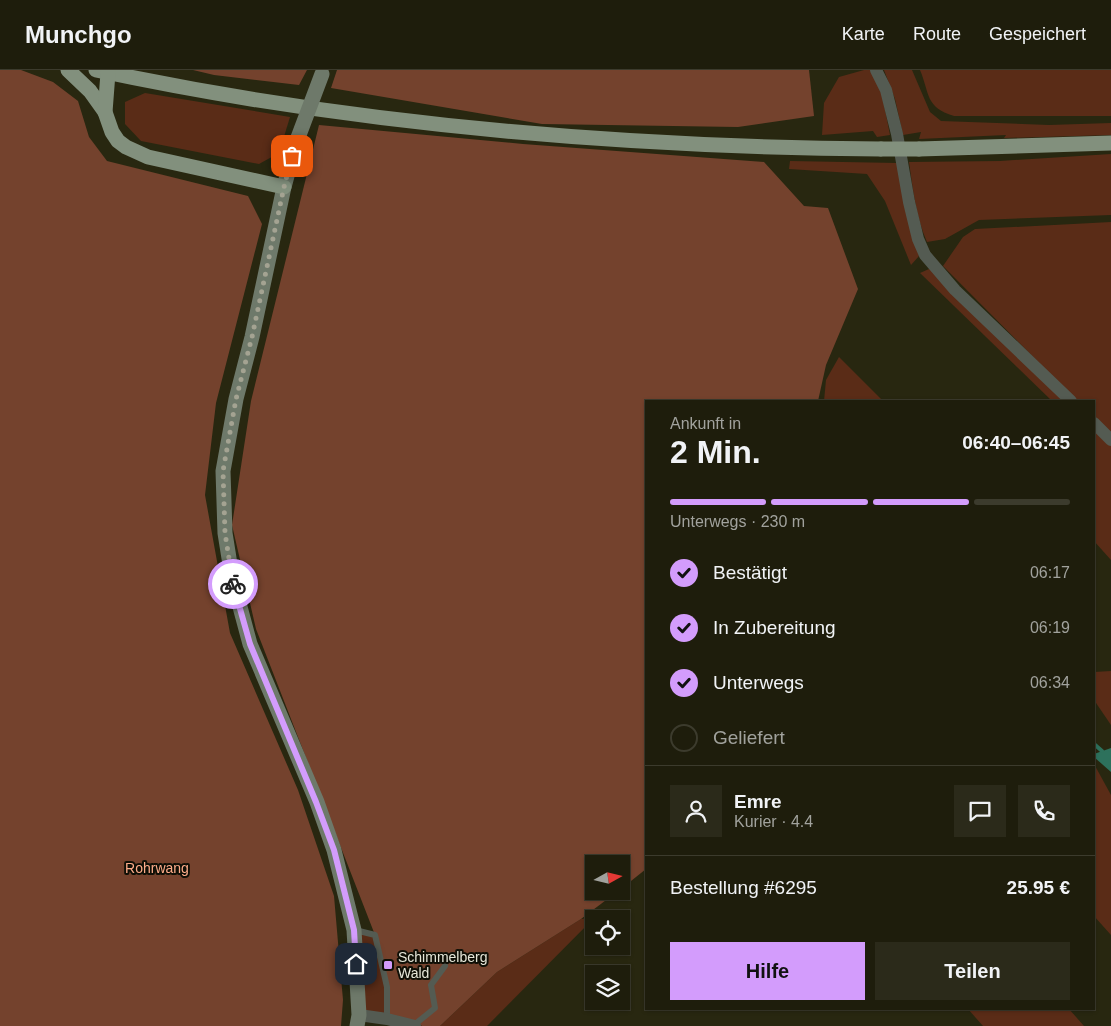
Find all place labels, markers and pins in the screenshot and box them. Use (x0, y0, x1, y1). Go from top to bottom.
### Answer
pin (271, 135, 313, 177)
pin (335, 943, 377, 985)
place label: Schimmelberg Wald (398, 949, 487, 981)
marker: Schimmelberg Wald (382, 959, 394, 971)

